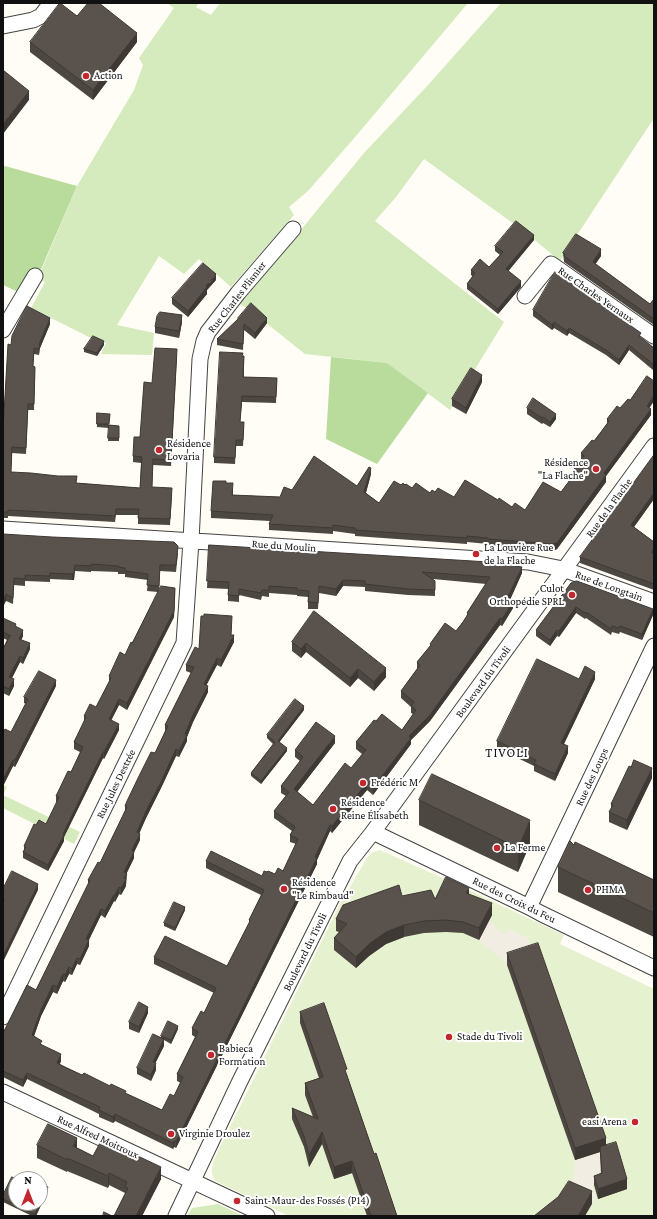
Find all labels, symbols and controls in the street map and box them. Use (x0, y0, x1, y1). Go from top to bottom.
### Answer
place label: Action (94, 69, 123, 83)
marker: Action (81, 71, 91, 81)
street label: Rue Charles Plisnier (205, 259, 269, 335)
street label: Rue Charles Yernaux (555, 264, 637, 326)
place label: Résidence Lovaria (167, 437, 211, 463)
marker: Résidence Lovaria (154, 445, 164, 455)
place label: Résidence "La Flache" (538, 456, 588, 482)
marker: Résidence "La Flache" (591, 464, 601, 474)
street label: Rue de la Flache (583, 476, 635, 540)
street label: Rue du Moulin (251, 537, 317, 555)
place label: La Louvière Rue de la Flache (484, 541, 553, 567)
marker: La Louvière Rue de la Flache (471, 549, 481, 559)
street label: Rue de Longtain (573, 568, 645, 604)
place label: Culot Orthopédie SPRL (489, 582, 564, 608)
marker: Culot Orthopédie SPRL (567, 590, 577, 600)
street label: Boulevard du Tivoli (453, 644, 513, 720)
district label: TIVOLI (485, 745, 529, 761)
street label: Rue des Loups (573, 746, 611, 808)
street label: Rue Jules Destrée (94, 747, 138, 821)
place label: Frédéric M (371, 776, 418, 790)
marker: Frédéric M (358, 778, 368, 788)
place label: Résidence Reine Élisabeth (341, 796, 409, 822)
marker: Résidence Reine Élisabeth (328, 804, 338, 814)
place label: La Ferme (505, 841, 545, 855)
marker: La Ferme (492, 843, 502, 853)
street label: Rue des Croix du Feu (470, 874, 558, 926)
place label: Résidence "Le Rimbaud" (292, 876, 354, 902)
place label: PHMA (596, 883, 624, 897)
marker: Résidence "Le Rimbaud" (279, 884, 289, 894)
marker: PHMA (583, 885, 593, 895)
street label: Boulevard du Tivoli (280, 911, 330, 993)
place label: Stade du Tivoli (457, 1030, 522, 1044)
marker: Stade du Tivoli (444, 1032, 454, 1042)
place label: Babieca Formation (219, 1042, 265, 1068)
marker: Babieca Formation (206, 1050, 216, 1060)
street label: Rue Alfred Moitroux (55, 1112, 141, 1162)
place label: easi Arena (582, 1115, 627, 1129)
marker: easi Arena (630, 1117, 640, 1127)
place label: Virginie Droulez (179, 1127, 250, 1141)
marker: Virginie Droulez (166, 1129, 176, 1139)
north arrow (8, 1171, 48, 1211)
text: N (24, 1174, 32, 1186)
place label: Saint-Maur-des Fossés (P14) (245, 1194, 370, 1208)
marker: Saint-Maur-des Fossés (P14) (232, 1196, 242, 1206)

